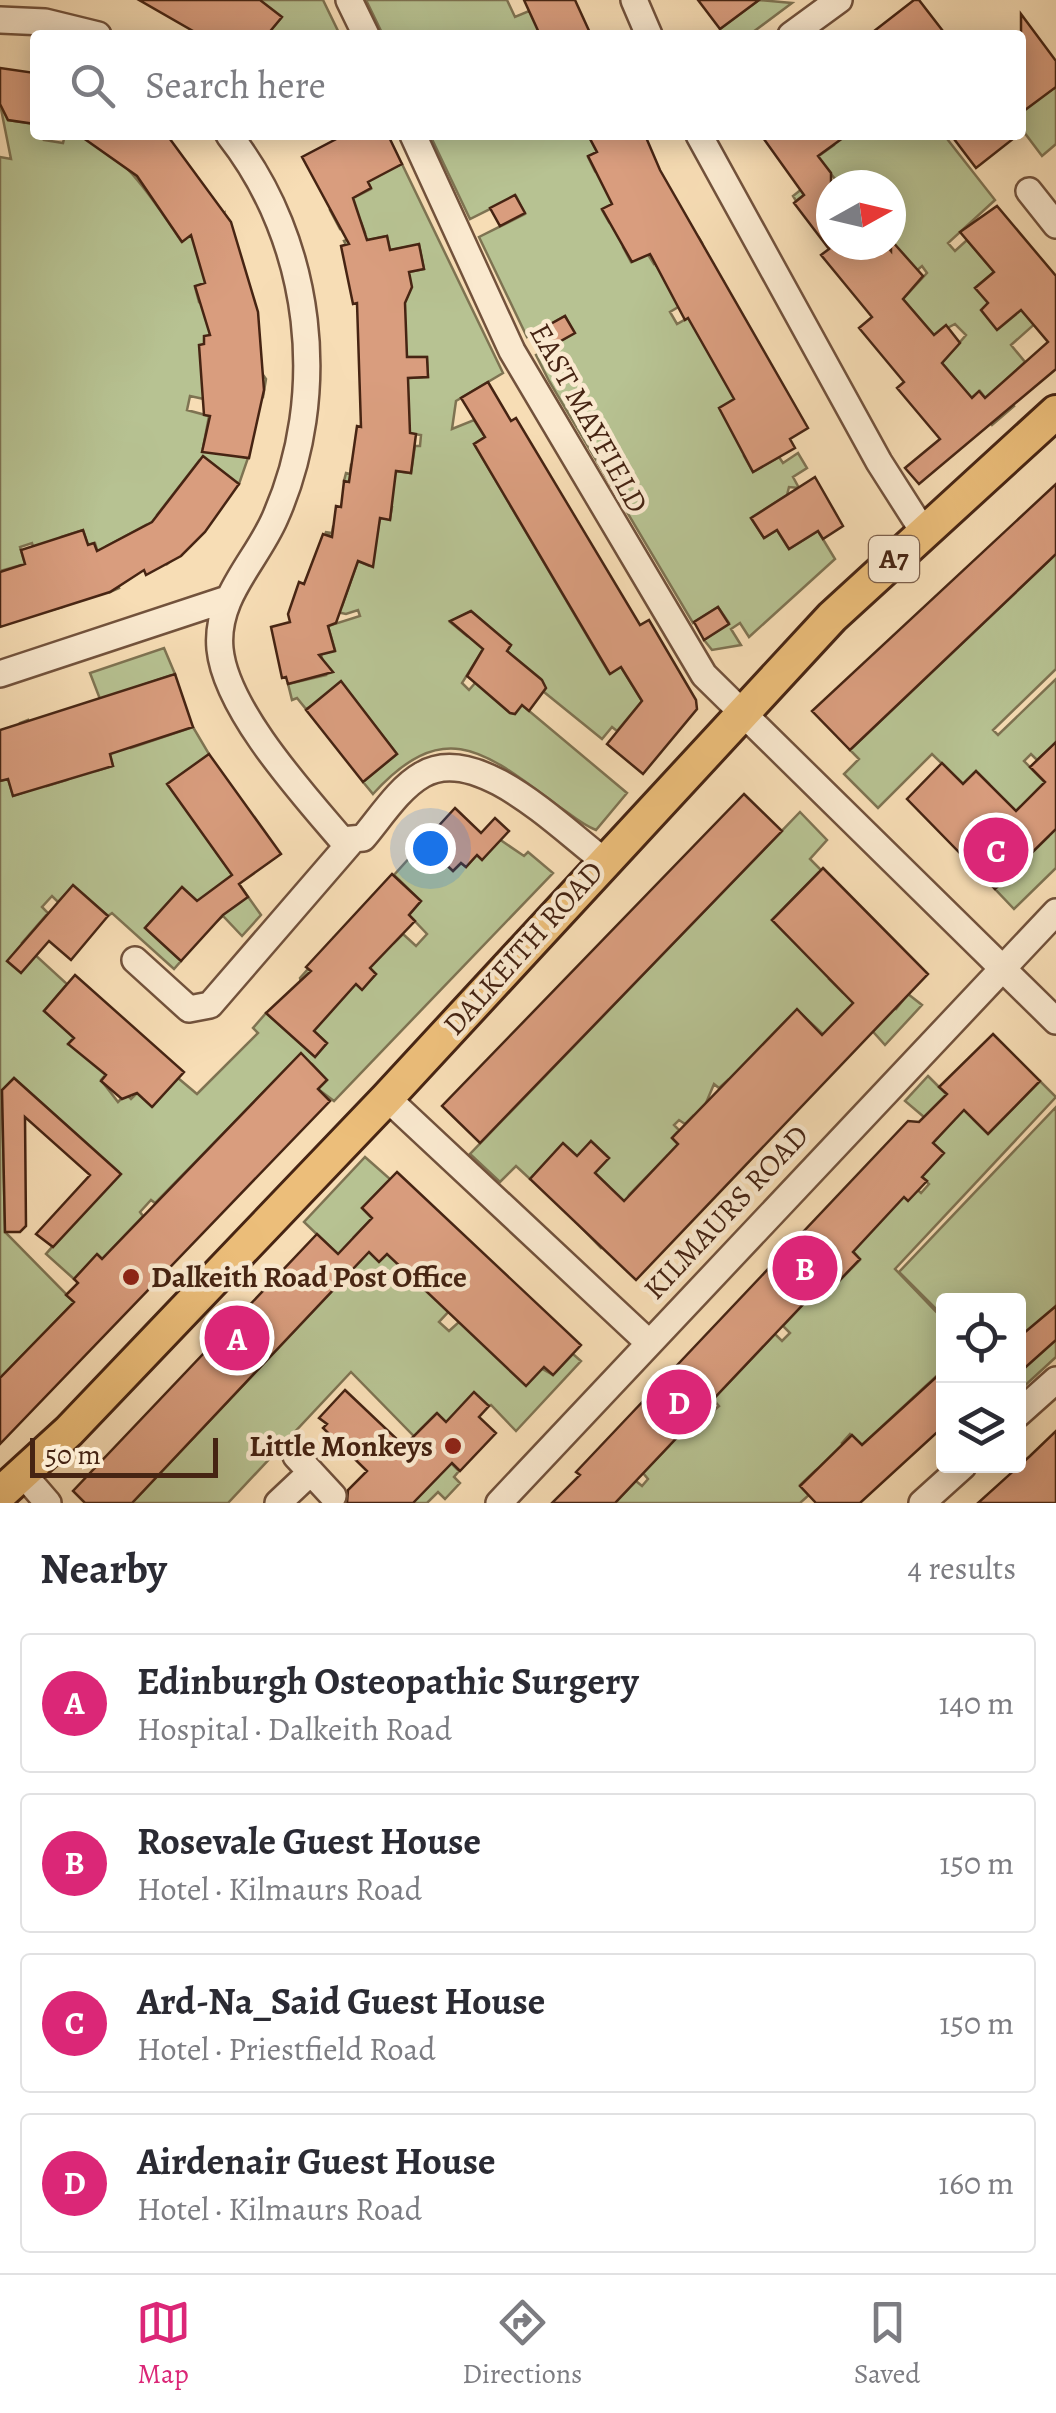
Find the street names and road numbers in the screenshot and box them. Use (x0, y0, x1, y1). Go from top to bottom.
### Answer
street label: EAST MAYFIELD (520, 316, 658, 520)
road number: A7 (869, 536, 919, 582)
street label: DALKEITH ROAD (434, 852, 612, 1044)
street label: KILMAURS ROAD (635, 1116, 817, 1308)

